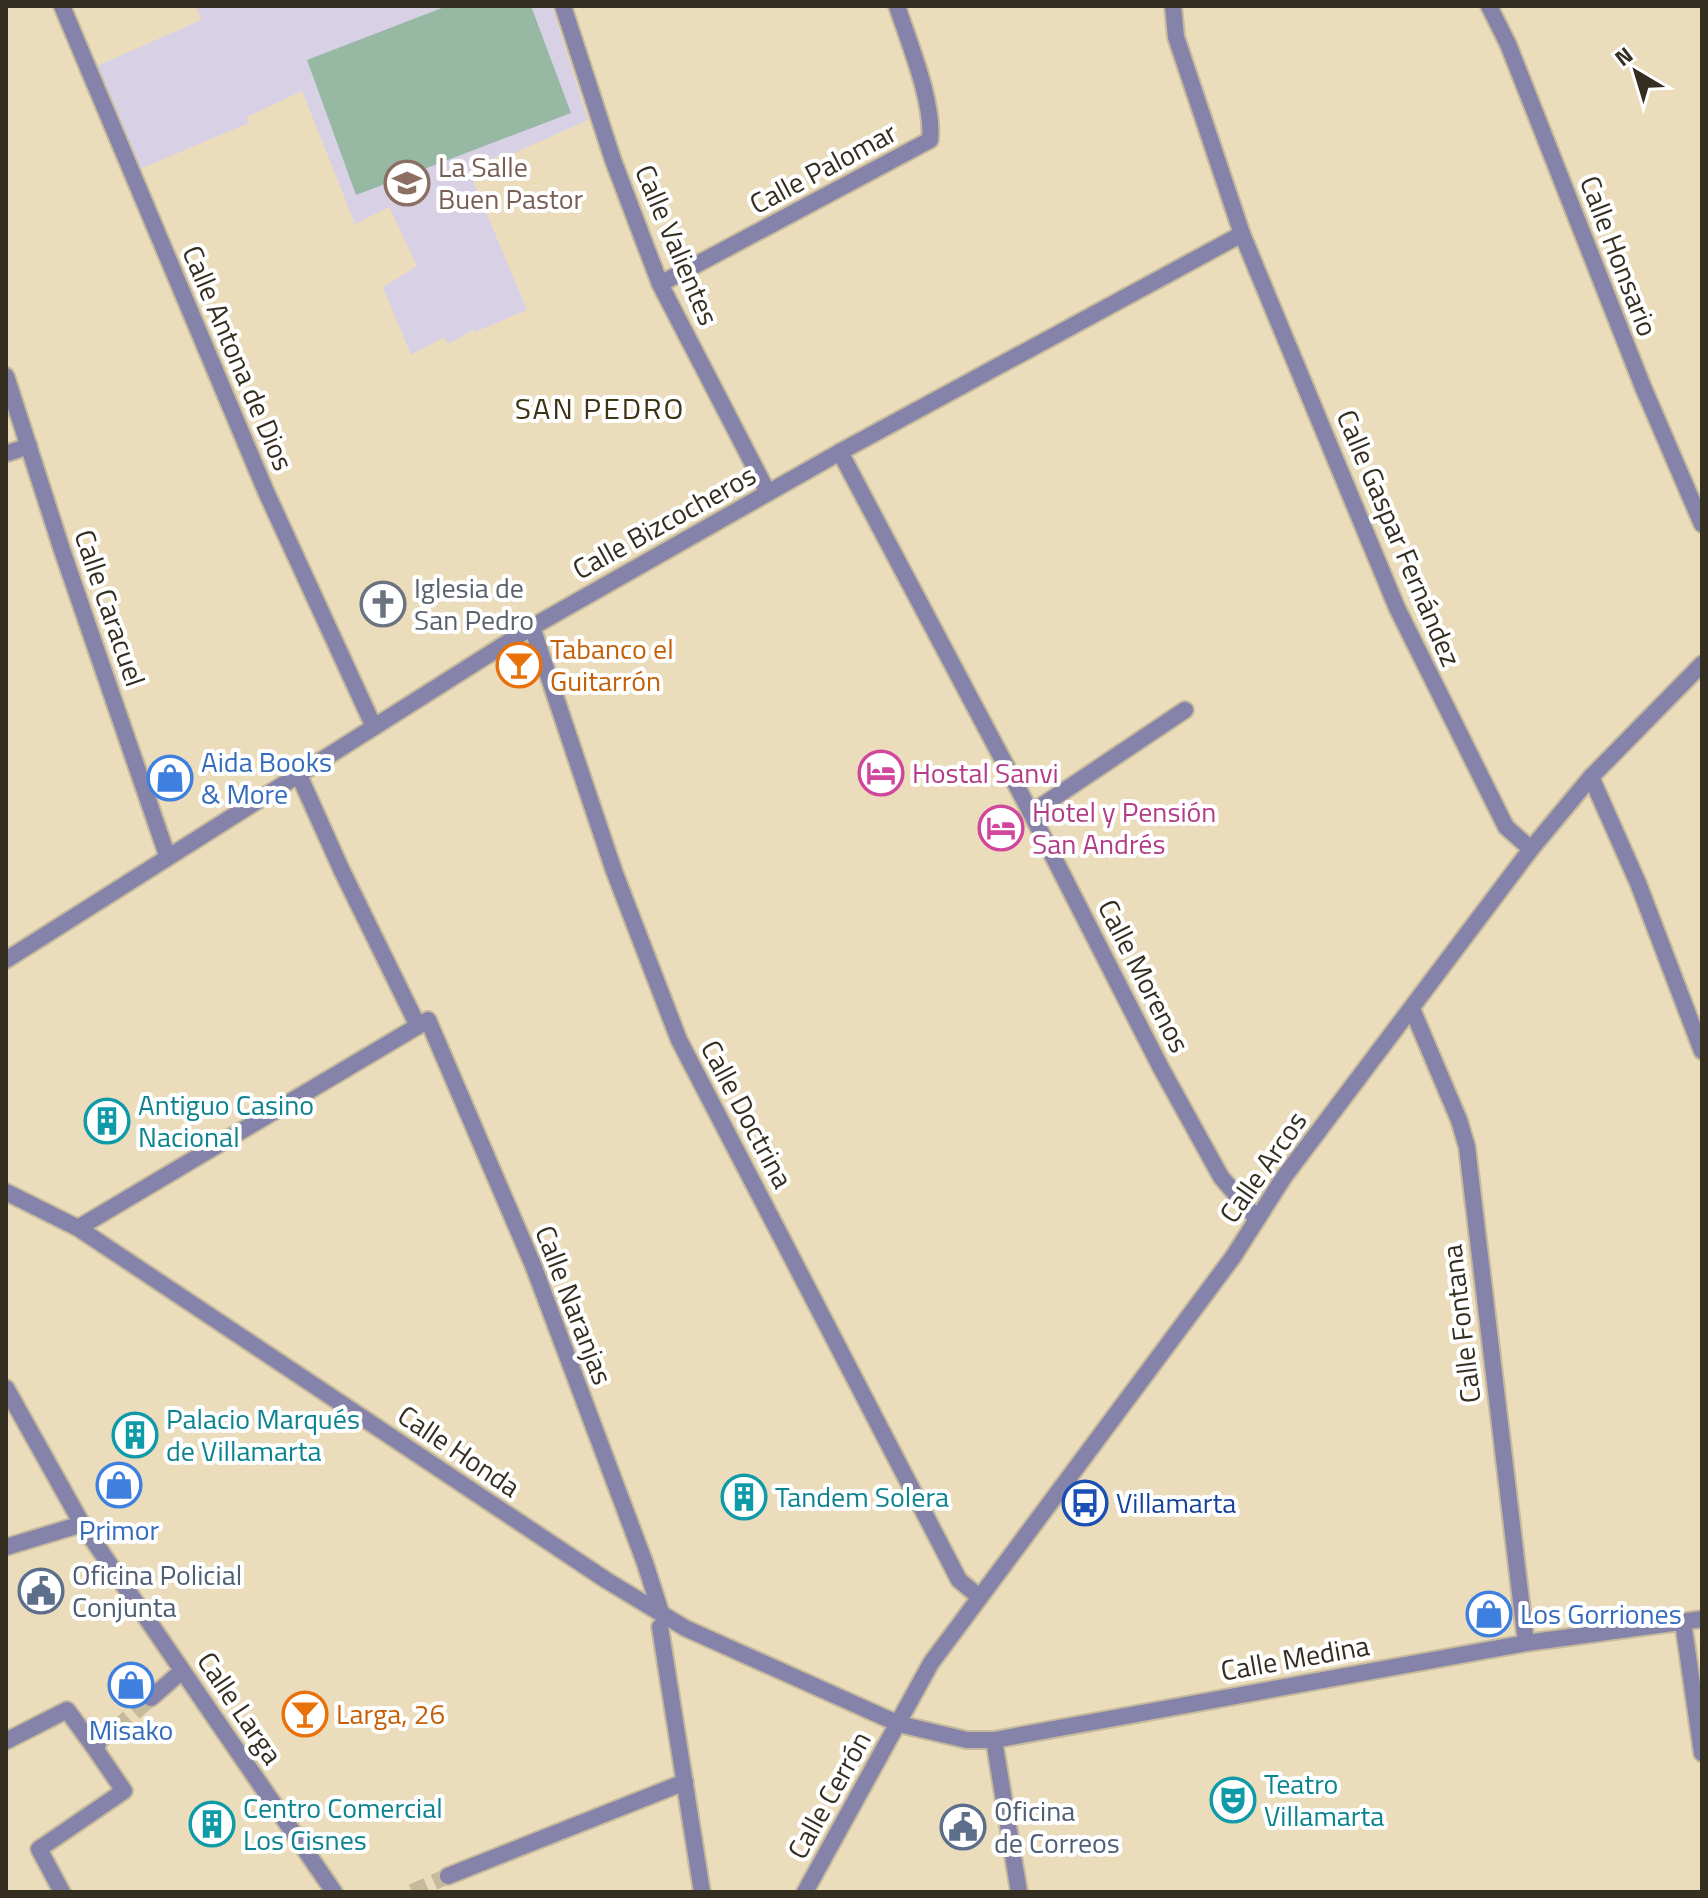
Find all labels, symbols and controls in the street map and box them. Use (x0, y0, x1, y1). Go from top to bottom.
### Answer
north arrow (1596, 32, 1676, 112)
text: N (1607, 38, 1640, 74)
street label: Calle Palomar (741, 111, 904, 224)
place label: La Salle Buen Pastor (438, 145, 584, 220)
street label: Calle Valientes (624, 158, 731, 332)
school or university icon: La Salle Buen Pastor (383, 159, 431, 207)
street label: Calle Honsario (1569, 169, 1670, 342)
street label: Calle Antona de Dios (172, 238, 305, 477)
district label: SAN PEDRO (515, 385, 685, 431)
street label: Calle Gaspar Fernández (1326, 403, 1473, 673)
street label: Calle Bizcocheros (564, 453, 763, 590)
street label: Calle Caracuel (64, 524, 157, 692)
place label: Iglesia de San Pedro (414, 566, 534, 641)
church icon: Iglesia de San Pedro (359, 580, 407, 628)
place label: Tabanco el Guitarrón (550, 627, 674, 702)
bar icon: Tabanco el Guitarrón (495, 641, 543, 689)
place label: Aida Books & More (201, 740, 332, 815)
hotel icon: Hostal Sanvi (857, 749, 905, 797)
place label: Hostal Sanvi (912, 751, 1059, 794)
shop icon: Aida Books & More (146, 754, 194, 802)
place label: Hotel y Pensión San Andrés (1032, 790, 1216, 865)
hotel icon: Hotel y Pensión San Andrés (977, 804, 1025, 852)
street label: Calle Morenos (1087, 892, 1202, 1060)
street label: Calle Doctrina (690, 1032, 805, 1195)
place label: Antiguo Casino Nacional (138, 1083, 314, 1158)
building icon: Antiguo Casino Nacional (83, 1097, 131, 1145)
street label: Calle Arcos (1208, 1102, 1317, 1232)
street label: Calle Naranjas (524, 1219, 625, 1391)
street label: Calle Fontana (1429, 1242, 1492, 1406)
street label: Calle Honda (389, 1394, 529, 1508)
place label: Palacio Marqués de Villamarta (166, 1397, 360, 1472)
building icon: Palacio Marqués de Villamarta (111, 1411, 159, 1459)
shop icon: Primor (95, 1461, 143, 1509)
building icon: Tandem Solera (720, 1473, 768, 1521)
place label: Tandem Solera (775, 1475, 949, 1518)
bus stop icon: Villamarta (1061, 1479, 1109, 1527)
place label: Villamarta (1116, 1481, 1236, 1524)
place label: Primor (79, 1508, 159, 1551)
place label: Oficina Policial Conjunta (72, 1553, 242, 1628)
public building icon: Oficina Policial Conjunta (17, 1567, 65, 1615)
shop icon: Los Gorriones (1465, 1590, 1513, 1638)
place label: Los Gorriones (1520, 1592, 1682, 1635)
street label: Calle Medina (1217, 1623, 1373, 1692)
street label: Calle Larga (187, 1643, 294, 1773)
shop icon: Misako (107, 1661, 155, 1709)
bar icon: Larga, 26 (281, 1690, 329, 1738)
place label: Larga, 26 (336, 1692, 445, 1735)
place label: Misako (89, 1708, 173, 1751)
street label: Calle Cerrón (776, 1723, 881, 1867)
place label: Teatro Villamarta (1264, 1762, 1384, 1837)
theatre icon: Teatro Villamarta (1209, 1776, 1257, 1824)
place label: Centro Comercial Los Cisnes (243, 1786, 443, 1861)
place label: Oficina de Correos (994, 1789, 1120, 1864)
building icon: Centro Comercial Los Cisnes (188, 1800, 236, 1848)
public building icon: Oficina de Correos (939, 1803, 987, 1851)

